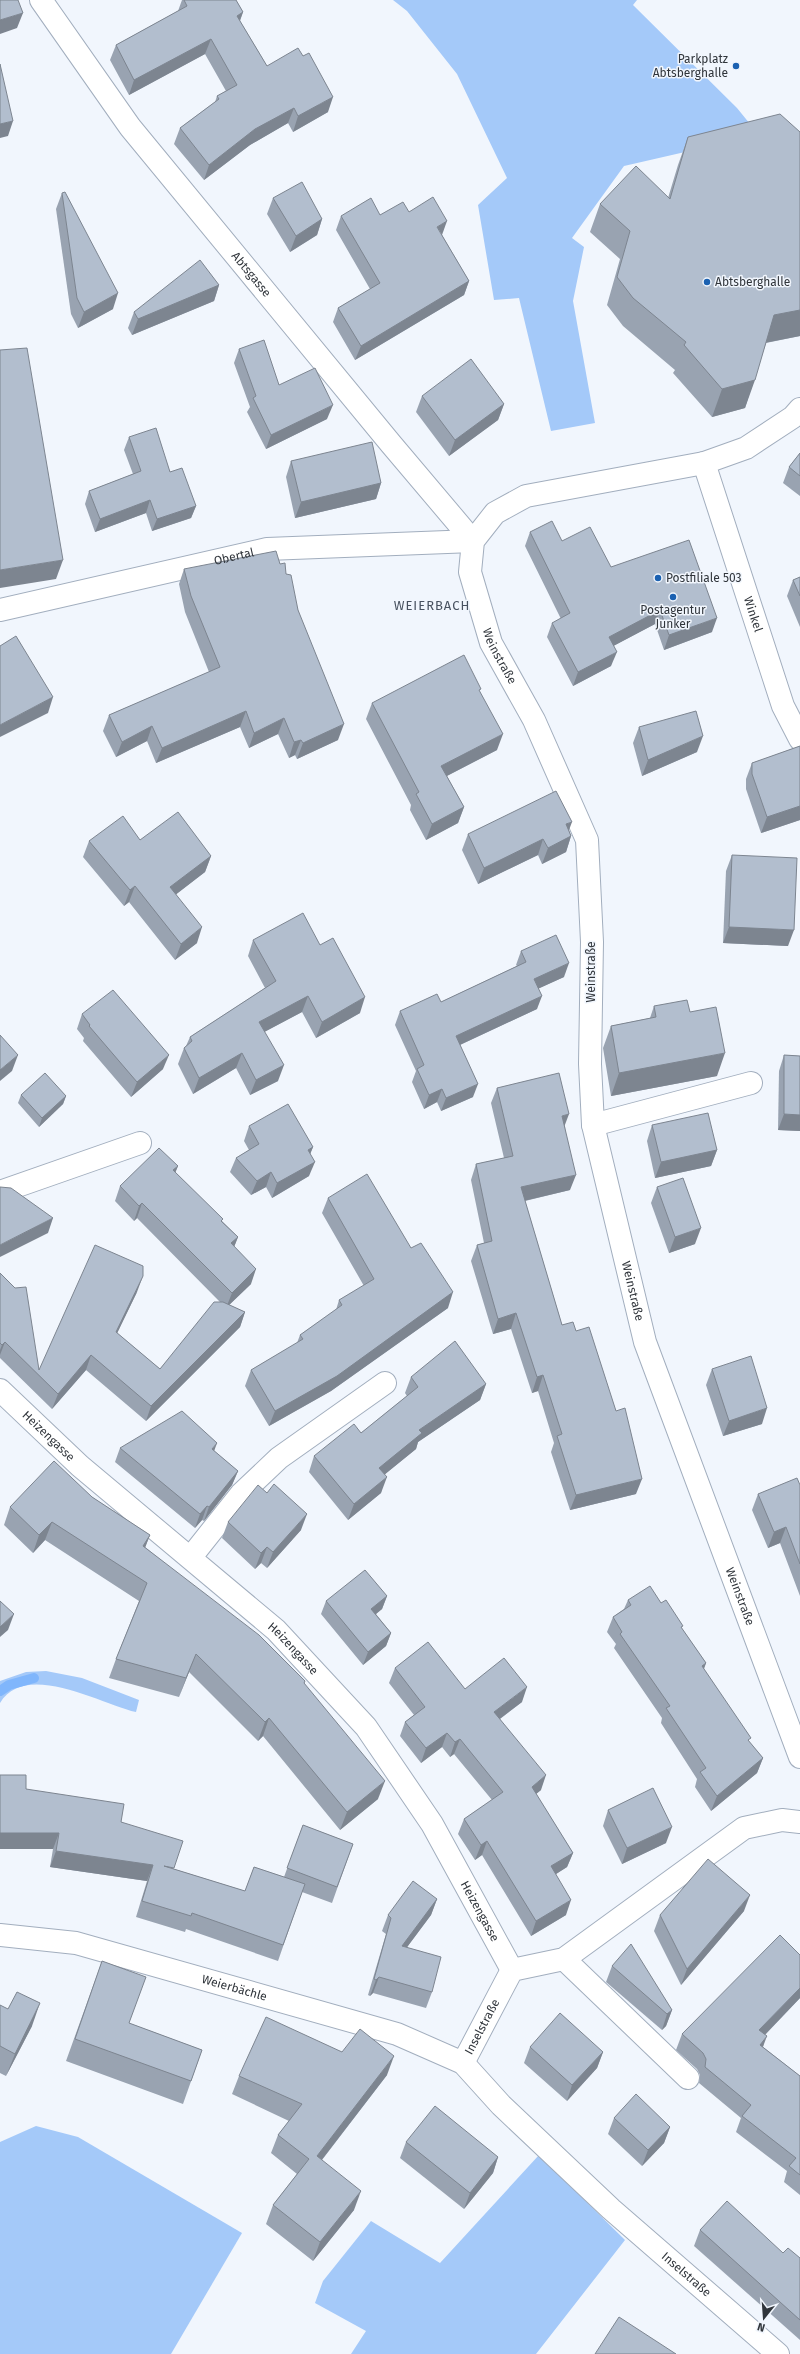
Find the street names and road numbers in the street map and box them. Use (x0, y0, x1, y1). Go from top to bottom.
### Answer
street label: Abtsgasse (229, 249, 274, 300)
street label: Obertal (213, 545, 256, 568)
street label: Winkel (741, 595, 766, 634)
street label: Weinstraße (480, 626, 519, 686)
street label: Weinstraße (584, 941, 598, 1003)
street label: Weinstraße (619, 1260, 647, 1322)
street label: Heizengasse (19, 1408, 78, 1464)
street label: Weinstraße (723, 1565, 757, 1627)
street label: Heizengasse (265, 1619, 321, 1678)
street label: Heizengasse (458, 1878, 502, 1944)
street label: Weierbächle (200, 1972, 269, 2004)
street label: Inselstraße (462, 1997, 502, 2057)
street label: Inselstraße (659, 2249, 714, 2300)

